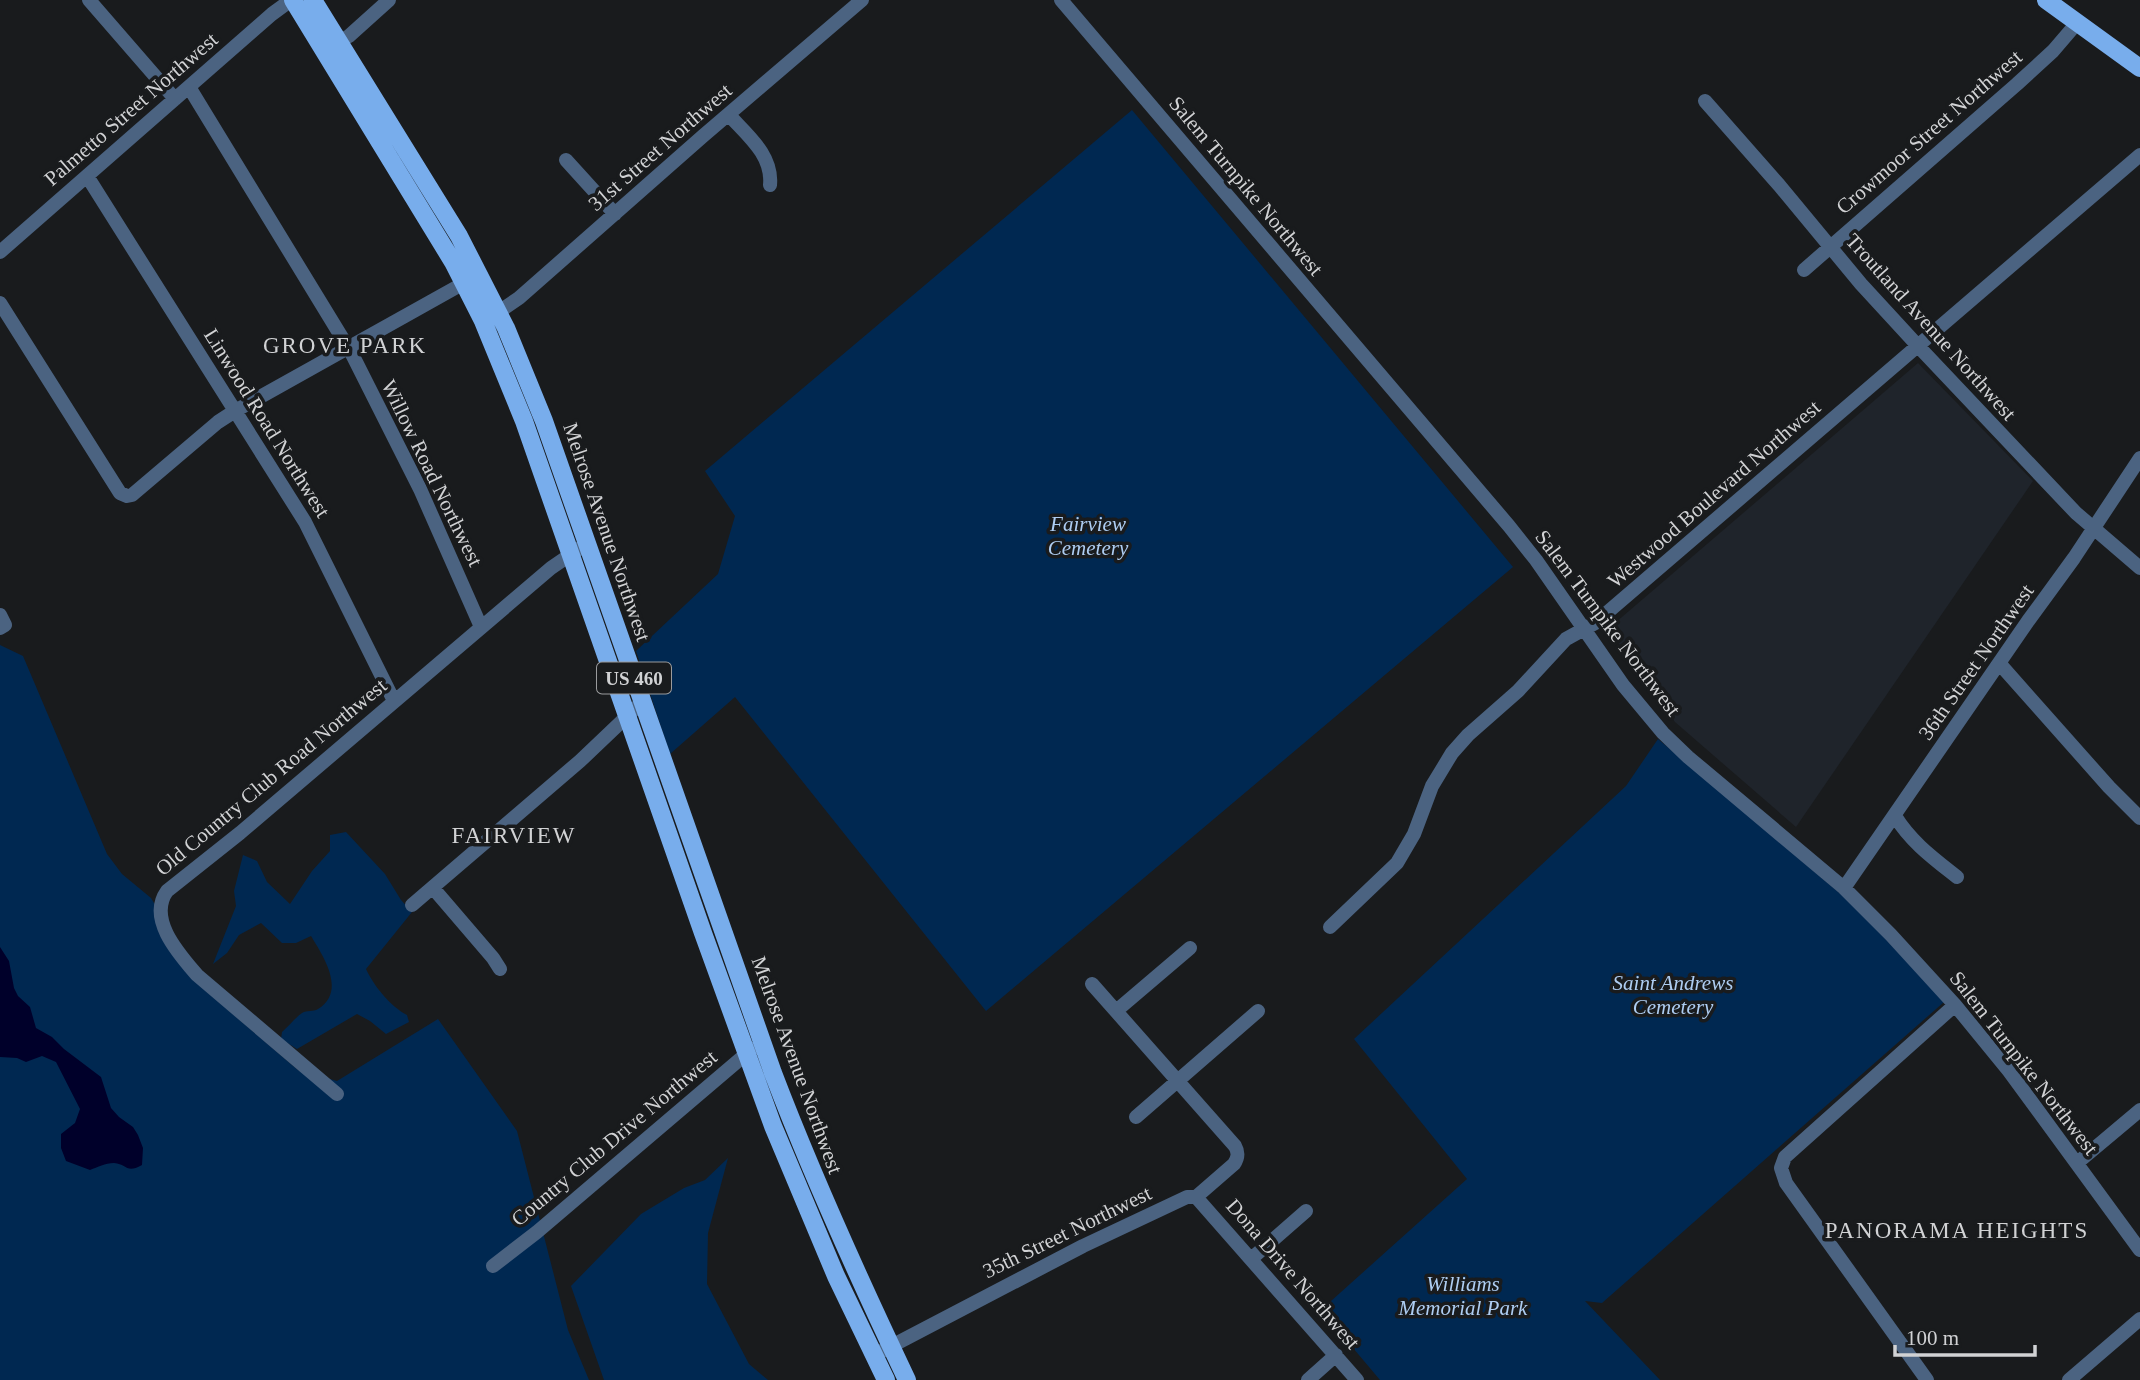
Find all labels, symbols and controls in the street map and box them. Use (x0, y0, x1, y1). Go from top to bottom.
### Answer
street label: Palmetto Street Northwest (39, 27, 223, 191)
street label: Crowmoor Street Northwest (1831, 45, 2027, 219)
street label: 31st Street Northwest (583, 78, 737, 216)
street label: Salem Turnpike Northwest (1164, 92, 1328, 281)
street label: Troutland Avenue Northwest (1841, 229, 2021, 425)
street label: Linwood Road Northwest (199, 324, 335, 522)
district label: GROVE PARK (263, 333, 427, 358)
street label: Willow Road Northwest (376, 376, 488, 570)
street label: Westwood Boulevard Northwest (1603, 395, 1825, 593)
street label: Melrose Avenue Northwest (558, 420, 656, 645)
park label: Fairview Cemetery (1048, 512, 1129, 560)
street label: Salem Turnpike Northwest (1530, 525, 1686, 721)
street label: 36th Street Northwest (1913, 579, 2039, 744)
road number: US 460 (597, 663, 671, 694)
street label: Old Country Club Road Northwest (151, 673, 391, 881)
district label: FAIRVIEW (452, 823, 576, 848)
street label: Melrose Avenue Northwest (746, 953, 848, 1177)
street label: Salem Turnpike Northwest (1945, 966, 2103, 1160)
park label: Saint Andrews Cemetery (1613, 971, 1733, 1019)
street label: Country Club Drive Northwest (506, 1045, 722, 1231)
street label: 35th Street Northwest (979, 1181, 1155, 1283)
street label: Dona Drive Northwest (1221, 1194, 1365, 1354)
district label: PANORAMA HEIGHTS (1825, 1218, 2089, 1243)
park label: Williams Memorial Park (1398, 1272, 1528, 1320)
scale bar (1895, 1314, 2035, 1358)
text: 100 m (1906, 1326, 1959, 1350)

